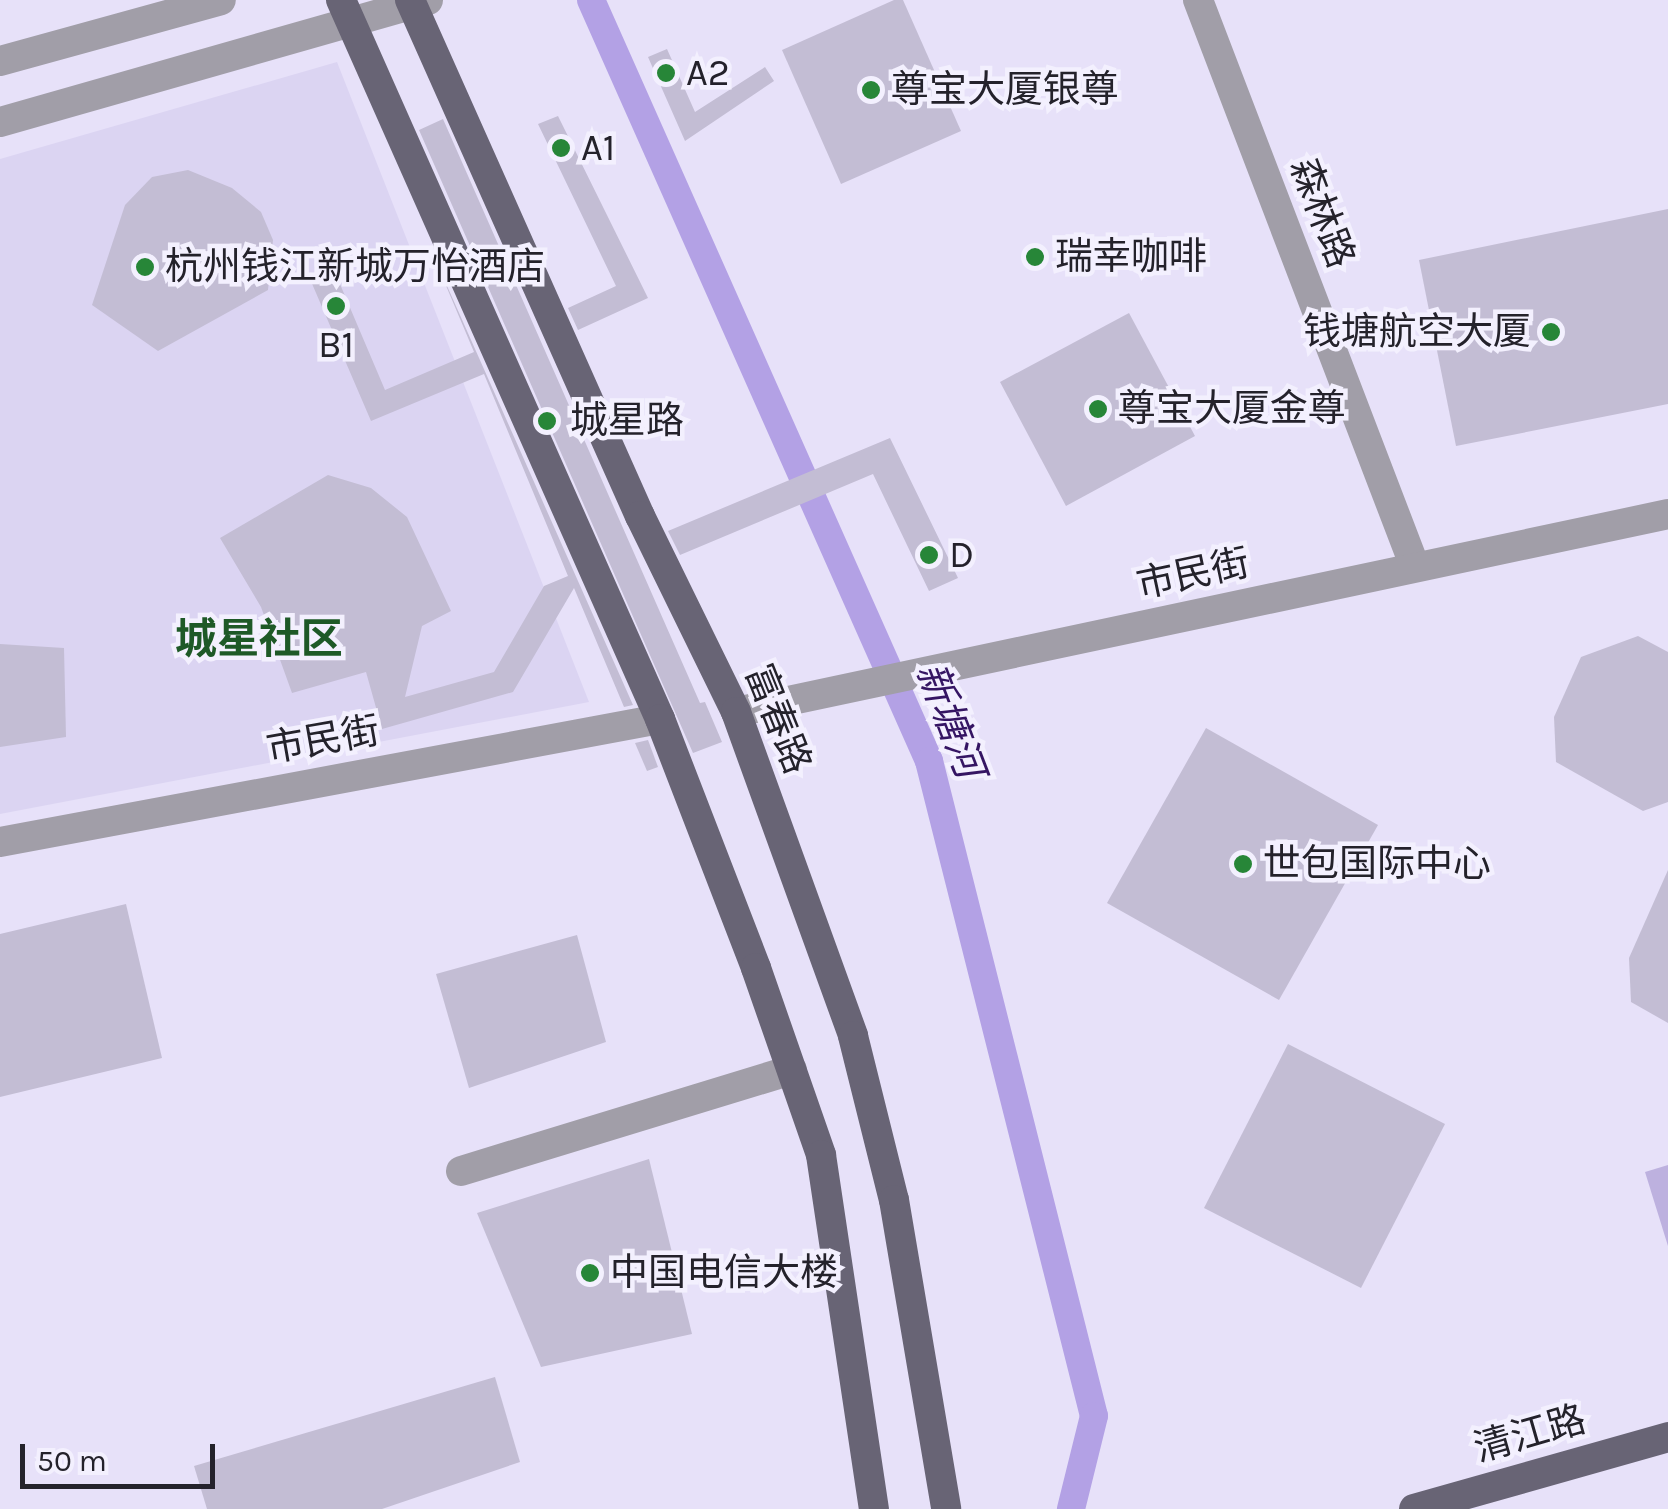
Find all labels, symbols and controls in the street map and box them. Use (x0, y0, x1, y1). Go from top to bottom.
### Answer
place label: A2 (686, 50, 730, 96)
marker: A2 (655, 62, 677, 84)
place label: 尊宝大厦银尊 (891, 67, 1119, 113)
marker: 尊宝大厦银尊 (860, 79, 882, 101)
place label: A1 (581, 125, 615, 171)
marker: A1 (550, 137, 572, 159)
street label: 森林路 (1280, 152, 1364, 274)
place label: 瑞幸咖啡 (1055, 234, 1207, 280)
place label: 杭州钱江新城万怡酒店 (165, 244, 545, 290)
marker: 瑞幸咖啡 (1024, 246, 1046, 268)
marker: 杭州钱江新城万怡酒店 (134, 256, 156, 278)
marker: B1 (325, 295, 347, 317)
place label: 钱塘航空大厦 (1303, 309, 1531, 355)
marker: 钱塘航空大厦 (1540, 321, 1562, 343)
place label: B1 (318, 322, 354, 368)
place label: 尊宝大厦金尊 (1118, 386, 1346, 432)
place label: 城星路 (570, 398, 684, 444)
marker: 尊宝大厦金尊 (1087, 398, 1109, 420)
marker: 城星路 (534, 408, 560, 434)
place label: D (949, 532, 974, 578)
street label: 市民街 (1133, 540, 1253, 608)
marker: D (918, 544, 940, 566)
district label: 城星社区 (175, 614, 343, 664)
water label: 新塘河 (906, 655, 994, 785)
street label: 富春路 (736, 658, 820, 780)
street label: 市民街 (263, 708, 383, 772)
place label: 世包国际中心 (1263, 841, 1491, 887)
marker: 世包国际中心 (1232, 853, 1254, 875)
place label: 中国电信大楼 (610, 1250, 838, 1296)
marker: 中国电信大楼 (579, 1262, 601, 1284)
street label: 清江路 (1469, 1396, 1591, 1472)
scale bar (25, 1424, 220, 1486)
text: 50 m (37, 1443, 107, 1479)

